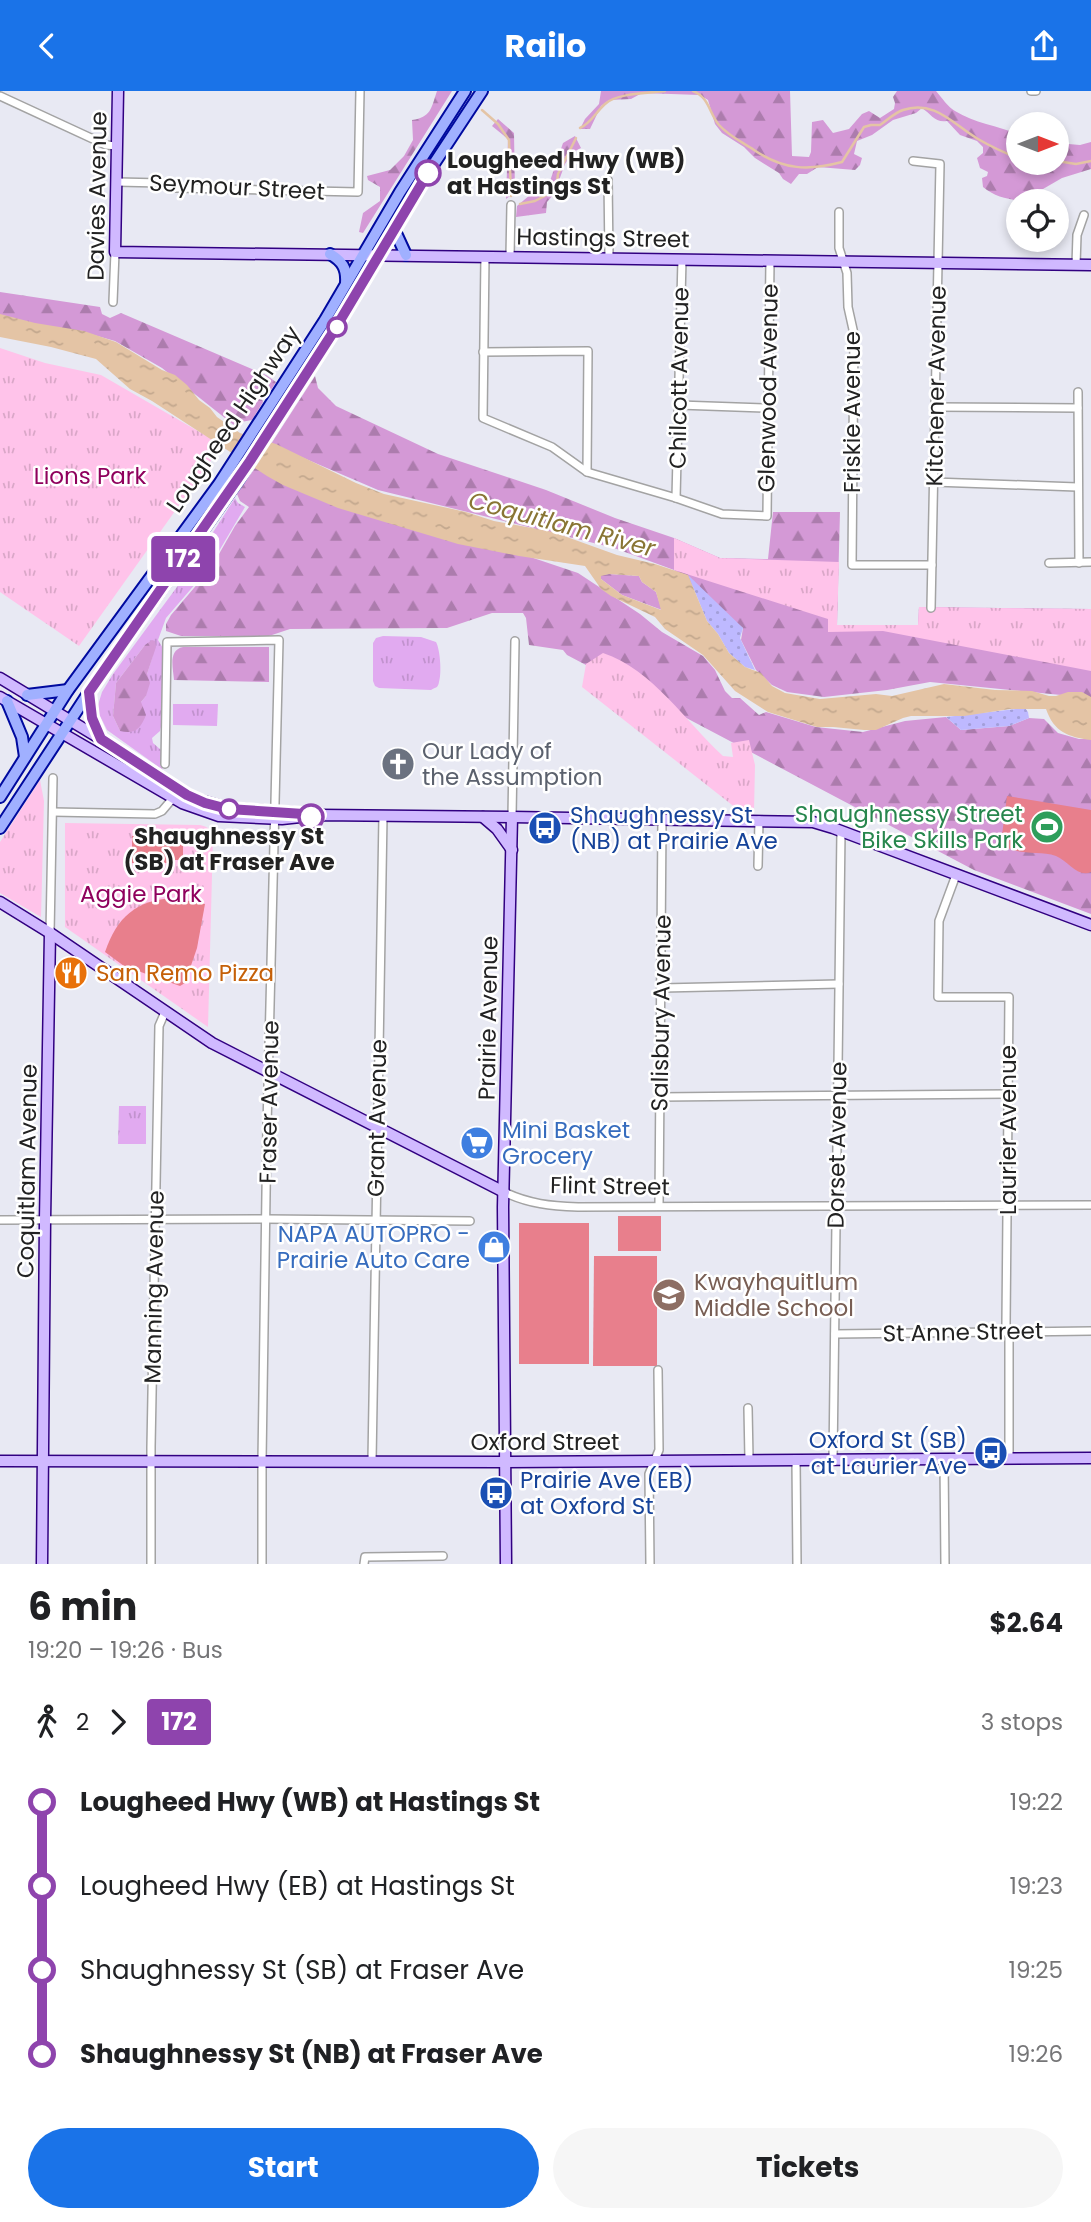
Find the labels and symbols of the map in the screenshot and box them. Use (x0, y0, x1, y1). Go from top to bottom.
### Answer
street label: Davies Avenue (80, 111, 114, 281)
north arrow (1006, 112, 1069, 175)
place label: Lougheed Hwy (WB) at Hastings St (447, 144, 686, 202)
marker: Lougheed Hwy (WB) at Hastings St (415, 160, 441, 186)
street label: Seymour Street (148, 166, 326, 208)
street label: Hastings Street (516, 220, 690, 256)
street label: Glenwood Avenue (750, 283, 786, 493)
street label: Kitchener Avenue (918, 285, 954, 487)
street label: Chilcott Avenue (661, 287, 697, 469)
unlabelled marker (327, 317, 347, 337)
street label: Lougheed Highway (158, 319, 308, 519)
street label: Friskie Avenue (836, 331, 868, 493)
park label: Lions Park (34, 460, 146, 492)
water label: Coquitlam River (465, 483, 660, 565)
line badge: 172 (143, 536, 223, 582)
place label: Our Lady of the Assumption (422, 735, 602, 793)
church icon: Our Lady of the Assumption (379, 745, 417, 783)
place label: Shaughnessy Street Bike Skills Park (795, 798, 1023, 856)
marker: Shaughnessy St (SB) at Fraser Ave (219, 799, 239, 819)
place label: Shaughnessy St (NB) at Prairie Ave (570, 799, 778, 857)
unlabelled marker (298, 804, 324, 830)
sports icon: Shaughnessy Street Bike Skills Park (1028, 808, 1066, 846)
bus stop icon: Shaughnessy St (NB) at Prairie Ave (526, 809, 564, 847)
place label: Shaughnessy St (SB) at Fraser Ave (123, 820, 335, 878)
park label: Aggie Park (80, 878, 202, 910)
street label: Salisbury Avenue (643, 914, 679, 1112)
street label: Prairie Avenue (471, 936, 505, 1100)
restaurant icon: San Remo Pizza (52, 954, 90, 992)
place label: San Remo Pizza (96, 957, 274, 989)
street label: Fraser Avenue (252, 1020, 286, 1184)
street label: Grant Avenue (360, 1039, 394, 1197)
street label: Laurier Avenue (992, 1045, 1024, 1215)
street label: Dorset Avenue (820, 1061, 854, 1229)
street label: Coquitlam Avenue (9, 1064, 45, 1278)
place label: Mini Basket Grocery (502, 1114, 630, 1172)
supermarket icon: Mini Basket Grocery (458, 1124, 496, 1162)
street label: Flint Street (550, 1169, 670, 1203)
street label: Manning Avenue (136, 1190, 172, 1384)
place label: NAPA AUTOPRO - Prairie Auto Care (277, 1218, 470, 1276)
shop icon: NAPA AUTOPRO - Prairie Auto Care (475, 1228, 513, 1266)
place label: Kwayhquitlum Middle School (694, 1266, 858, 1324)
school or university icon: Kwayhquitlum Middle School (650, 1276, 688, 1314)
street label: St Anne Street (882, 1315, 1044, 1349)
place label: Oxford St (SB) at Laurier Ave (809, 1424, 967, 1482)
street label: Oxford Street (471, 1426, 620, 1458)
bus stop icon: Oxford St (SB) at Laurier Ave (972, 1434, 1010, 1472)
place label: Prairie Ave (EB) at Oxford St (520, 1464, 693, 1522)
bus stop icon: Prairie Ave (EB) at Oxford St (477, 1474, 515, 1512)

